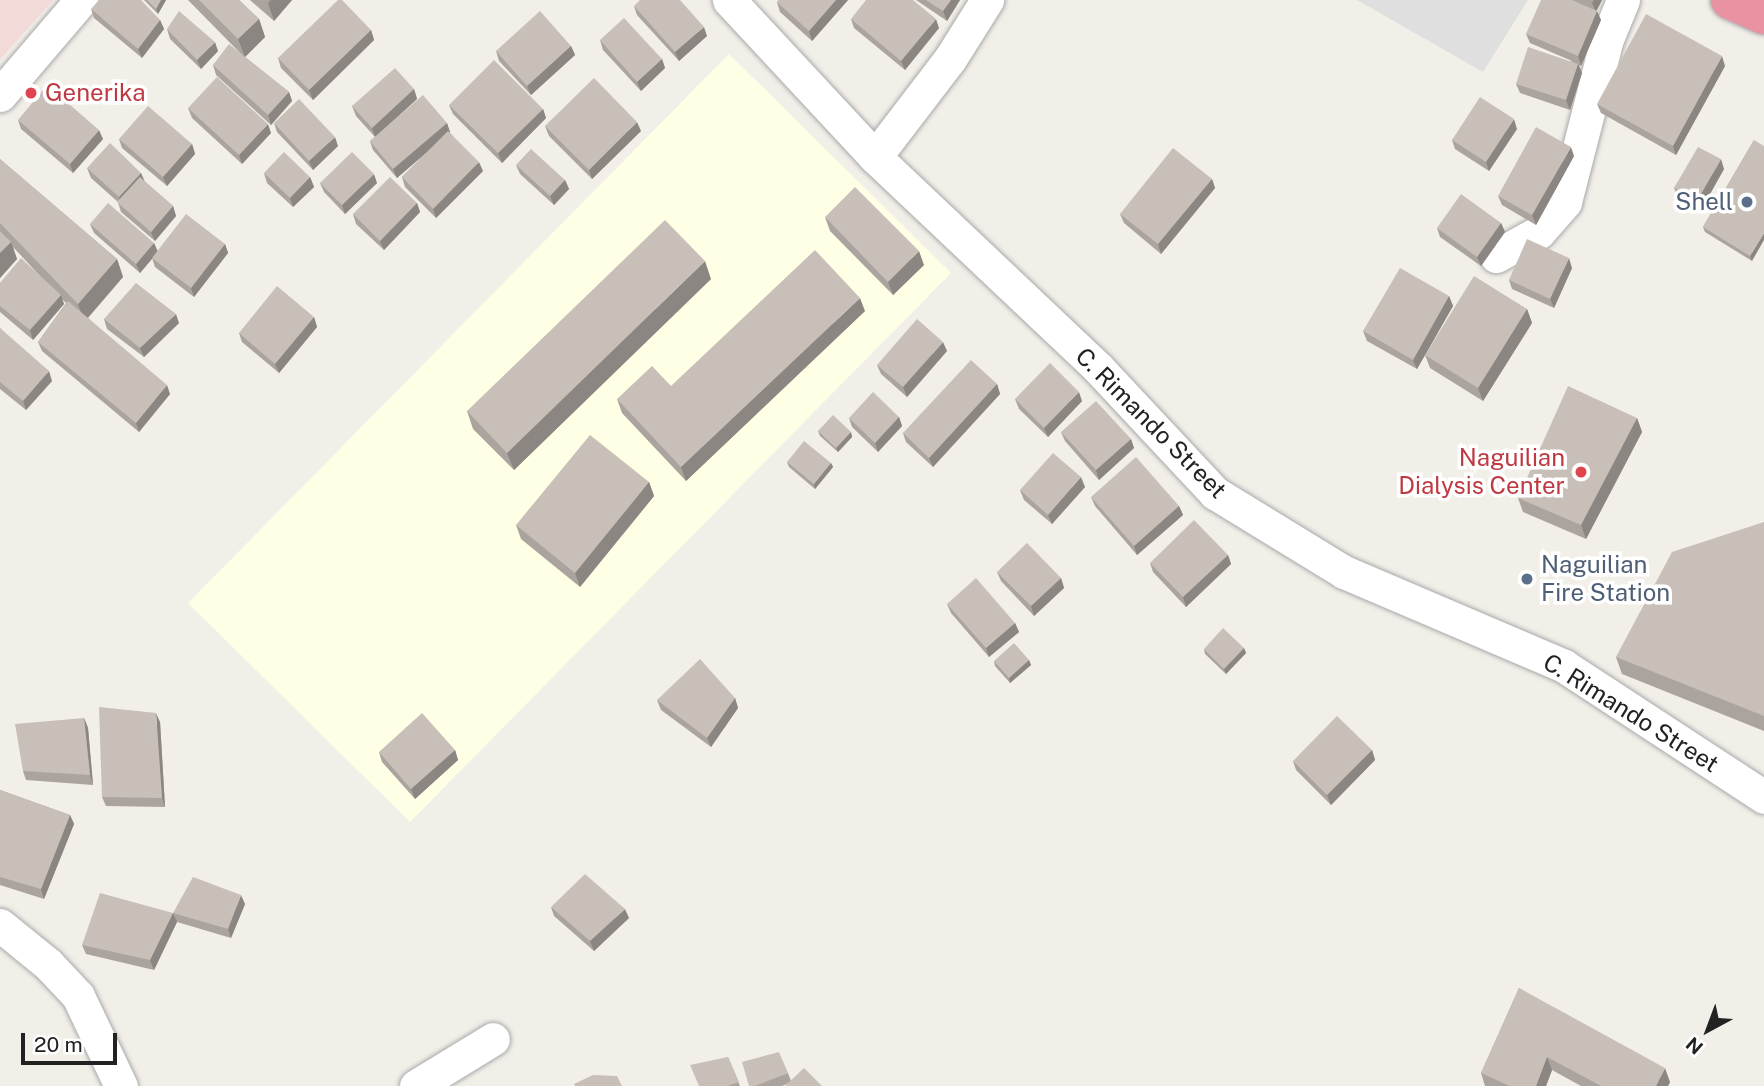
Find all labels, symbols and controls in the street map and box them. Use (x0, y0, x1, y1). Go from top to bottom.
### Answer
place label: Generika (45, 79, 146, 107)
marker: Generika (23, 85, 39, 101)
place label: Shell (1675, 188, 1733, 216)
marker: Shell (1739, 194, 1755, 210)
street label: C. Rimando Street (1070, 342, 1232, 504)
place label: Naguilian Dialysis Center (1398, 444, 1565, 500)
marker: Naguilian Dialysis Center (1571, 462, 1591, 482)
place label: Naguilian Fire Station (1541, 551, 1670, 607)
marker: Naguilian Fire Station (1519, 571, 1535, 587)
street label: C. Rimando Street (1538, 647, 1724, 779)
north arrow (1673, 995, 1743, 1065)
scale bar (24, 1020, 121, 1064)
text: 20 m (34, 1032, 83, 1057)
text: N (1681, 1033, 1707, 1059)

